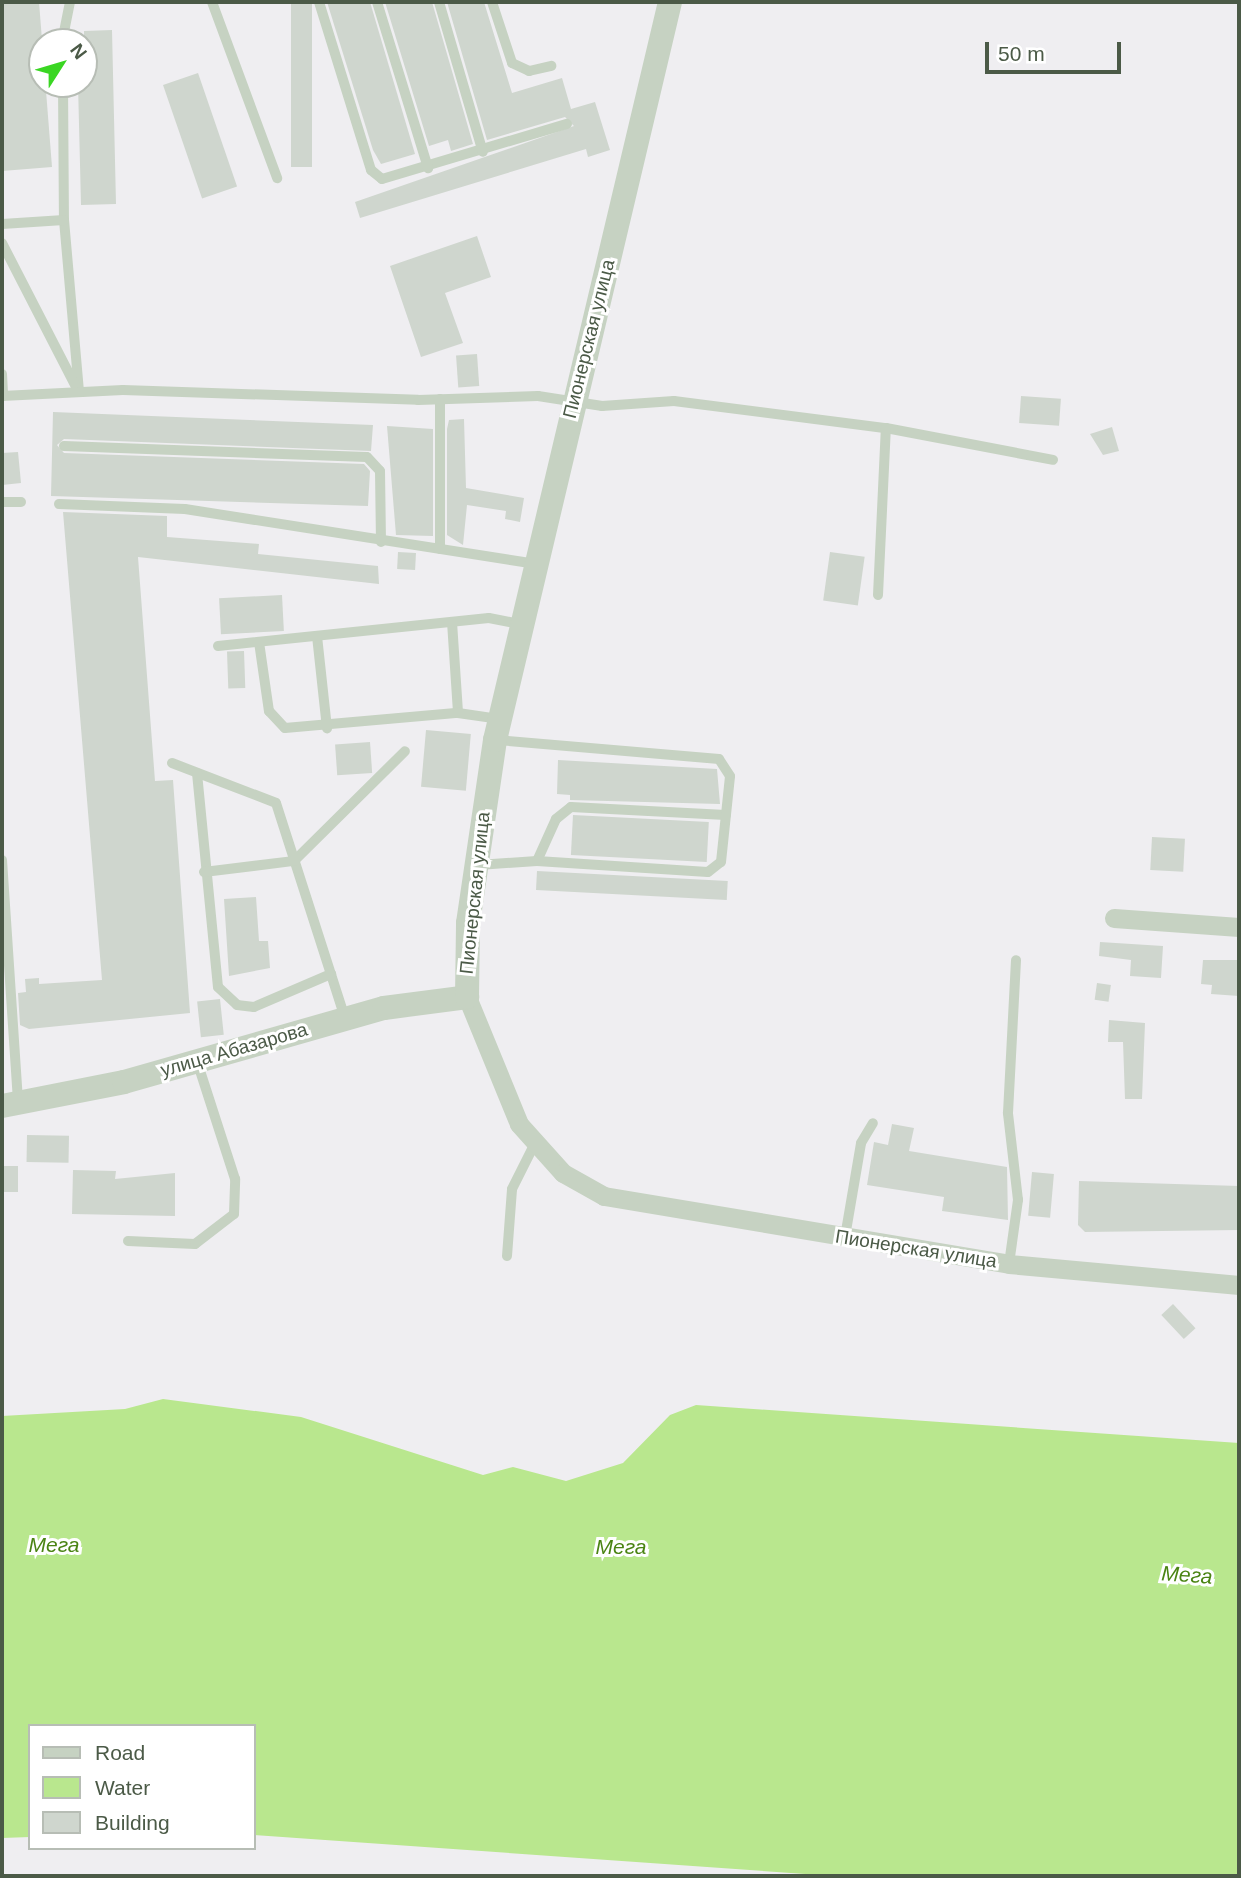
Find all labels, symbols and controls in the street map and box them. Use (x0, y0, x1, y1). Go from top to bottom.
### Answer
north arrow (28, 28, 98, 98)
scale bar (989, 28, 1126, 72)
text: N (66, 39, 91, 63)
text: 50 m (998, 42, 1045, 65)
street label: Пионерская улица (558, 257, 620, 421)
street label: Пионерская улица (455, 811, 495, 975)
street label: улица Абазарова (158, 1018, 310, 1082)
street label: Пионерская улица (834, 1225, 998, 1273)
water label: Мега (29, 1532, 79, 1558)
water label: Мега (596, 1534, 646, 1560)
water label: Мега (1161, 1561, 1213, 1589)
legend (28, 1724, 256, 1850)
text: Road (95, 1741, 145, 1764)
text: Water (95, 1776, 150, 1799)
text: Building (95, 1811, 170, 1834)

